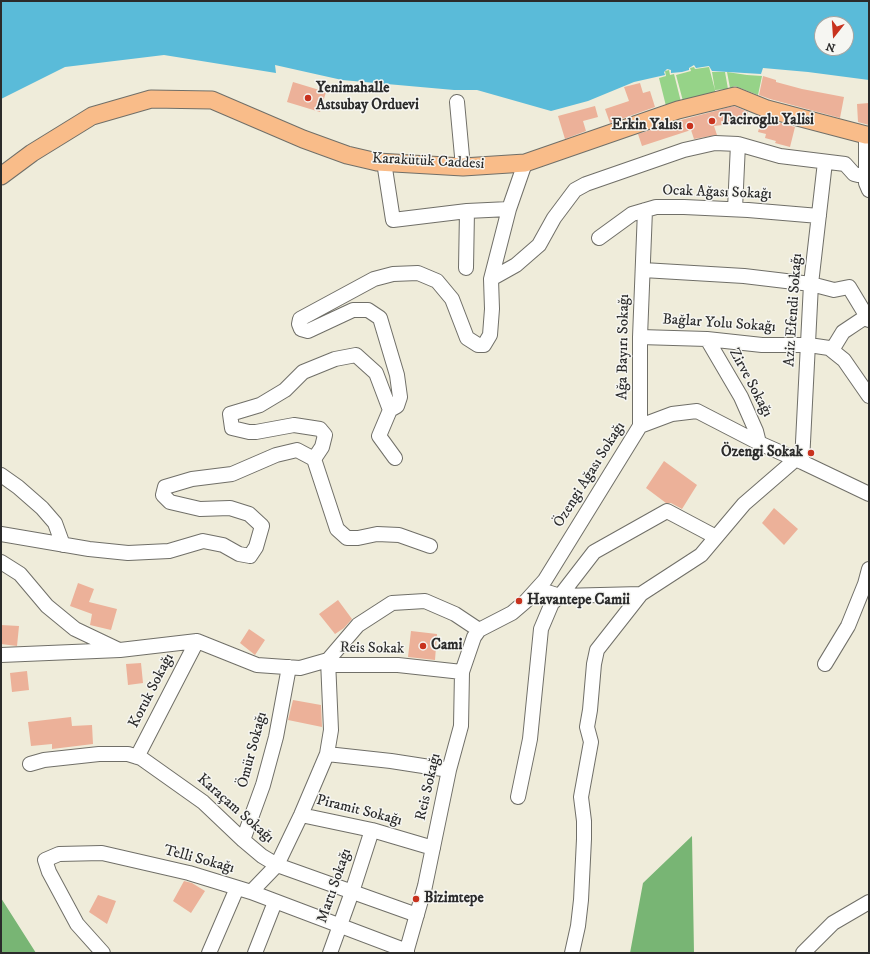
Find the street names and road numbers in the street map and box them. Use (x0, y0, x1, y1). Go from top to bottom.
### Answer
street label: Karakütük Caddesi (371, 150, 485, 174)
street label: Ocak Ağası Sokağı (662, 182, 772, 204)
street label: Aziz Efendi Sokağı (781, 253, 807, 367)
street label: Ağa Bayırı Sokağı (614, 294, 634, 400)
street label: Bağlar Yolu Sokağı (662, 311, 776, 337)
street label: Zirve Sokağı (724, 346, 776, 420)
street label: Özengi Ağası Sokağı (550, 419, 630, 531)
street label: Reis Sokak (340, 639, 404, 659)
street label: Koruk Sokağı (126, 651, 178, 731)
street label: Ömür Sokağı (234, 710, 272, 790)
street label: Reis Sokağı (413, 752, 445, 822)
street label: Karaçam Sokağı (193, 771, 277, 847)
street label: Piramit Sokağı (314, 792, 404, 830)
street label: Telli Sokağı (162, 842, 236, 878)
street label: Martı Sokağı (314, 846, 356, 926)

